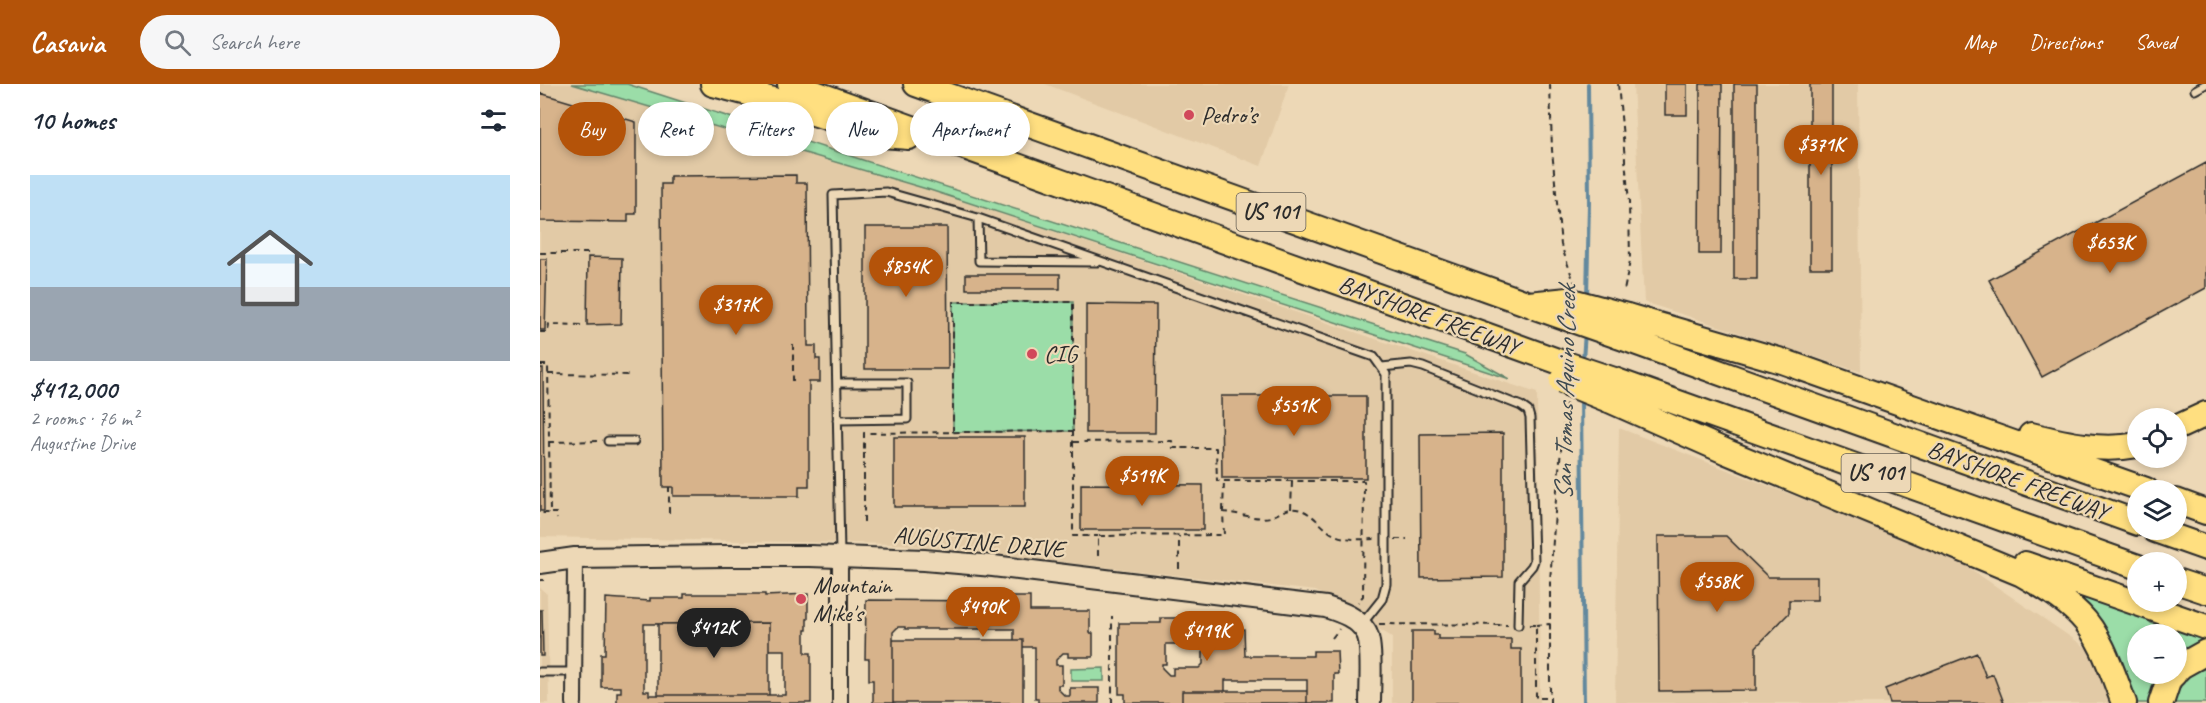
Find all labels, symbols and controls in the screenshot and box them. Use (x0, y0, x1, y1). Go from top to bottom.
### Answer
search box (140, 15, 560, 69)
text: Casavia (30, 25, 104, 60)
icon: search (161, 26, 194, 59)
text: Search here (209, 28, 299, 56)
text: Map (1964, 29, 1996, 55)
text: Directions (2029, 29, 2102, 55)
text: Saved (2135, 29, 2176, 55)
place label: Pedro’s (1201, 100, 1260, 130)
chip: Buy (558, 102, 626, 156)
chip: Rent (638, 102, 714, 156)
chip: Filters (726, 102, 814, 156)
chip: New (826, 102, 898, 156)
chip: Apartment (910, 102, 1030, 156)
text: 10 homes (30, 104, 115, 137)
icon: filters (477, 104, 510, 137)
marker: Pedro’s (1182, 108, 1196, 122)
pin: $371K (1779, 125, 1863, 176)
text: $371K (1798, 132, 1844, 157)
road number: US 101 (1236, 193, 1306, 231)
icon: home (216, 214, 324, 322)
pin: $653K (2068, 223, 2152, 274)
text: $653K (2087, 230, 2133, 255)
pin: $854K (864, 247, 948, 298)
text: $854K (883, 254, 929, 279)
street label: BAYSHORE FREEWAY (1335, 268, 1526, 363)
water label: San Tomas Aquino Creek (1547, 281, 1583, 501)
pin: $317K (694, 285, 778, 336)
text: $317K (713, 292, 759, 317)
place label: CIG (1044, 339, 1079, 369)
marker: CIG (1025, 347, 1039, 361)
text: $412,000 (30, 373, 117, 406)
pin: $551K (1252, 386, 1336, 437)
text: $551K (1271, 393, 1317, 418)
text: 2 rooms · 76 m² (30, 406, 138, 431)
map controls (2127, 408, 2187, 684)
button: locate (2127, 408, 2187, 468)
text: Augustine Drive (30, 431, 135, 456)
street label: BAYSHORE FREEWAY (1924, 433, 2115, 528)
road number: US 101 (1842, 454, 1910, 492)
pin: $519K (1100, 456, 1184, 507)
text: $519K (1119, 463, 1165, 488)
button: layers (2127, 480, 2187, 540)
street label: AUGUSTINE DRIVE (892, 520, 1069, 565)
button: + (2127, 552, 2187, 612)
pin: $558K (1675, 562, 1759, 613)
text: $558K (1694, 569, 1740, 594)
place label: Mountain Mike's (813, 570, 893, 628)
pin: $490K (941, 587, 1025, 638)
marker: Mountain Mike's (794, 592, 808, 606)
text: $490K (960, 594, 1006, 619)
pin: $412K (672, 608, 756, 659)
pin: $419K (1165, 611, 1249, 662)
text: $412K (691, 615, 737, 640)
text: $419K (1184, 618, 1230, 643)
button: − (2127, 624, 2187, 684)

